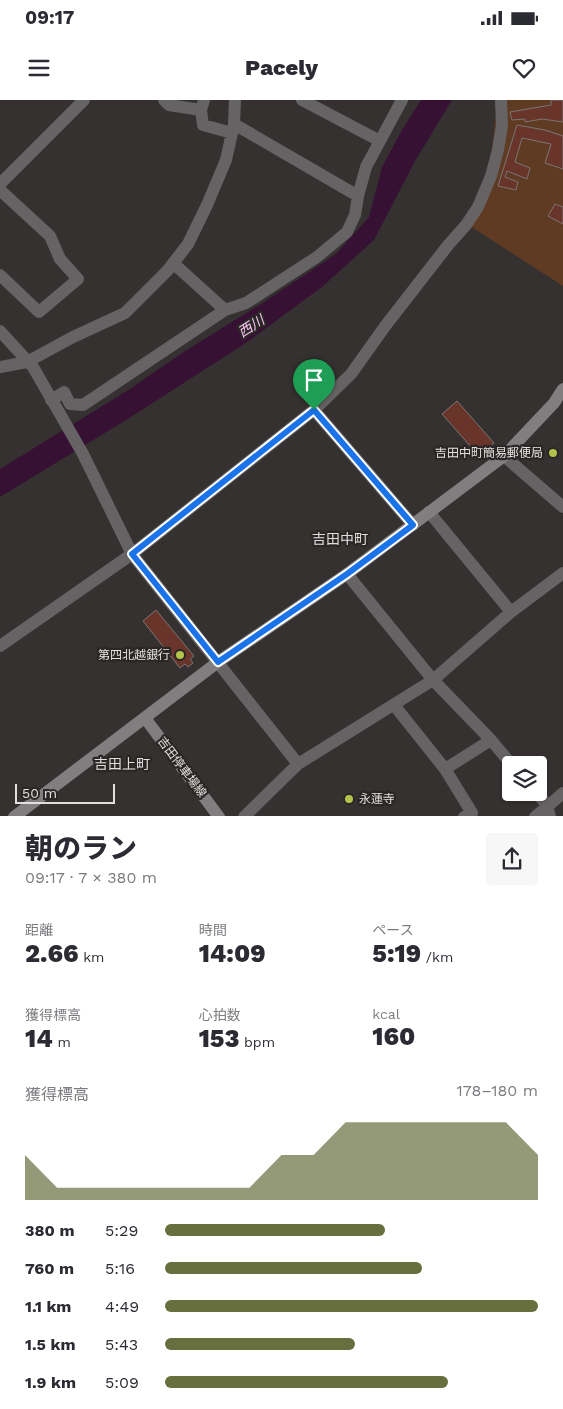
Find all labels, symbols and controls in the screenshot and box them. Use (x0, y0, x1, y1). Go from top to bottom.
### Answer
text: 09:17 (25, 6, 74, 29)
icon: menu (25, 54, 53, 82)
icon: heart (510, 54, 538, 82)
text: Pacely (245, 55, 318, 80)
water label: 西川 (235, 311, 269, 340)
pin (293, 359, 335, 410)
icon: arrive (300, 366, 328, 394)
place label: 吉田中町簡易郵便局 (435, 446, 543, 460)
marker: 吉田中町簡易郵便局 (547, 447, 559, 459)
district label: 吉田中町 (312, 531, 368, 547)
place label: 第四北越銀行 (98, 648, 170, 662)
marker: 第四北越銀行 (174, 649, 186, 661)
street label: 吉田停車場線 (155, 734, 209, 800)
district label: 吉田上町 (94, 756, 150, 772)
map controls (502, 756, 547, 801)
button: layers (502, 756, 547, 801)
scale bar (15, 782, 115, 805)
text: 50 m (22, 785, 57, 801)
place label: 永蓮寺 (359, 792, 395, 806)
marker: 永蓮寺 (343, 793, 355, 805)
text: 朝のラン (25, 832, 137, 865)
button: share (486, 833, 538, 885)
text: 09:17 · 7 × 380 m (25, 868, 157, 887)
text: 距離 (25, 922, 53, 938)
text: 時間 (199, 922, 227, 938)
text: ペース (372, 922, 414, 938)
text: 2.66 (25, 939, 78, 968)
text: 14:09 (199, 939, 266, 968)
text: 5:19 (372, 939, 421, 968)
text: km (78, 949, 104, 965)
text: /km (421, 949, 453, 965)
text: kcal (372, 1006, 400, 1022)
text: 獲得標高 (25, 1007, 81, 1023)
text: 心拍数 (199, 1007, 241, 1023)
text: 160 (372, 1022, 415, 1051)
text: 14 (25, 1024, 53, 1053)
text: 153 (199, 1024, 239, 1053)
text: m (53, 1034, 71, 1050)
text: bpm (239, 1034, 275, 1050)
text: 178–180 m (457, 1081, 538, 1100)
text: 獲得標高 (25, 1085, 89, 1104)
text: 380 m (25, 1221, 74, 1240)
text: 5:29 (105, 1221, 138, 1240)
text: 760 m (25, 1259, 74, 1278)
text: 5:16 (105, 1259, 135, 1278)
text: 1.1 km (25, 1297, 71, 1316)
text: 4:49 (105, 1297, 139, 1316)
text: 1.5 km (25, 1335, 75, 1354)
text: 5:43 (105, 1335, 138, 1354)
text: 1.9 km (25, 1373, 76, 1392)
text: 5:09 (105, 1373, 139, 1392)

